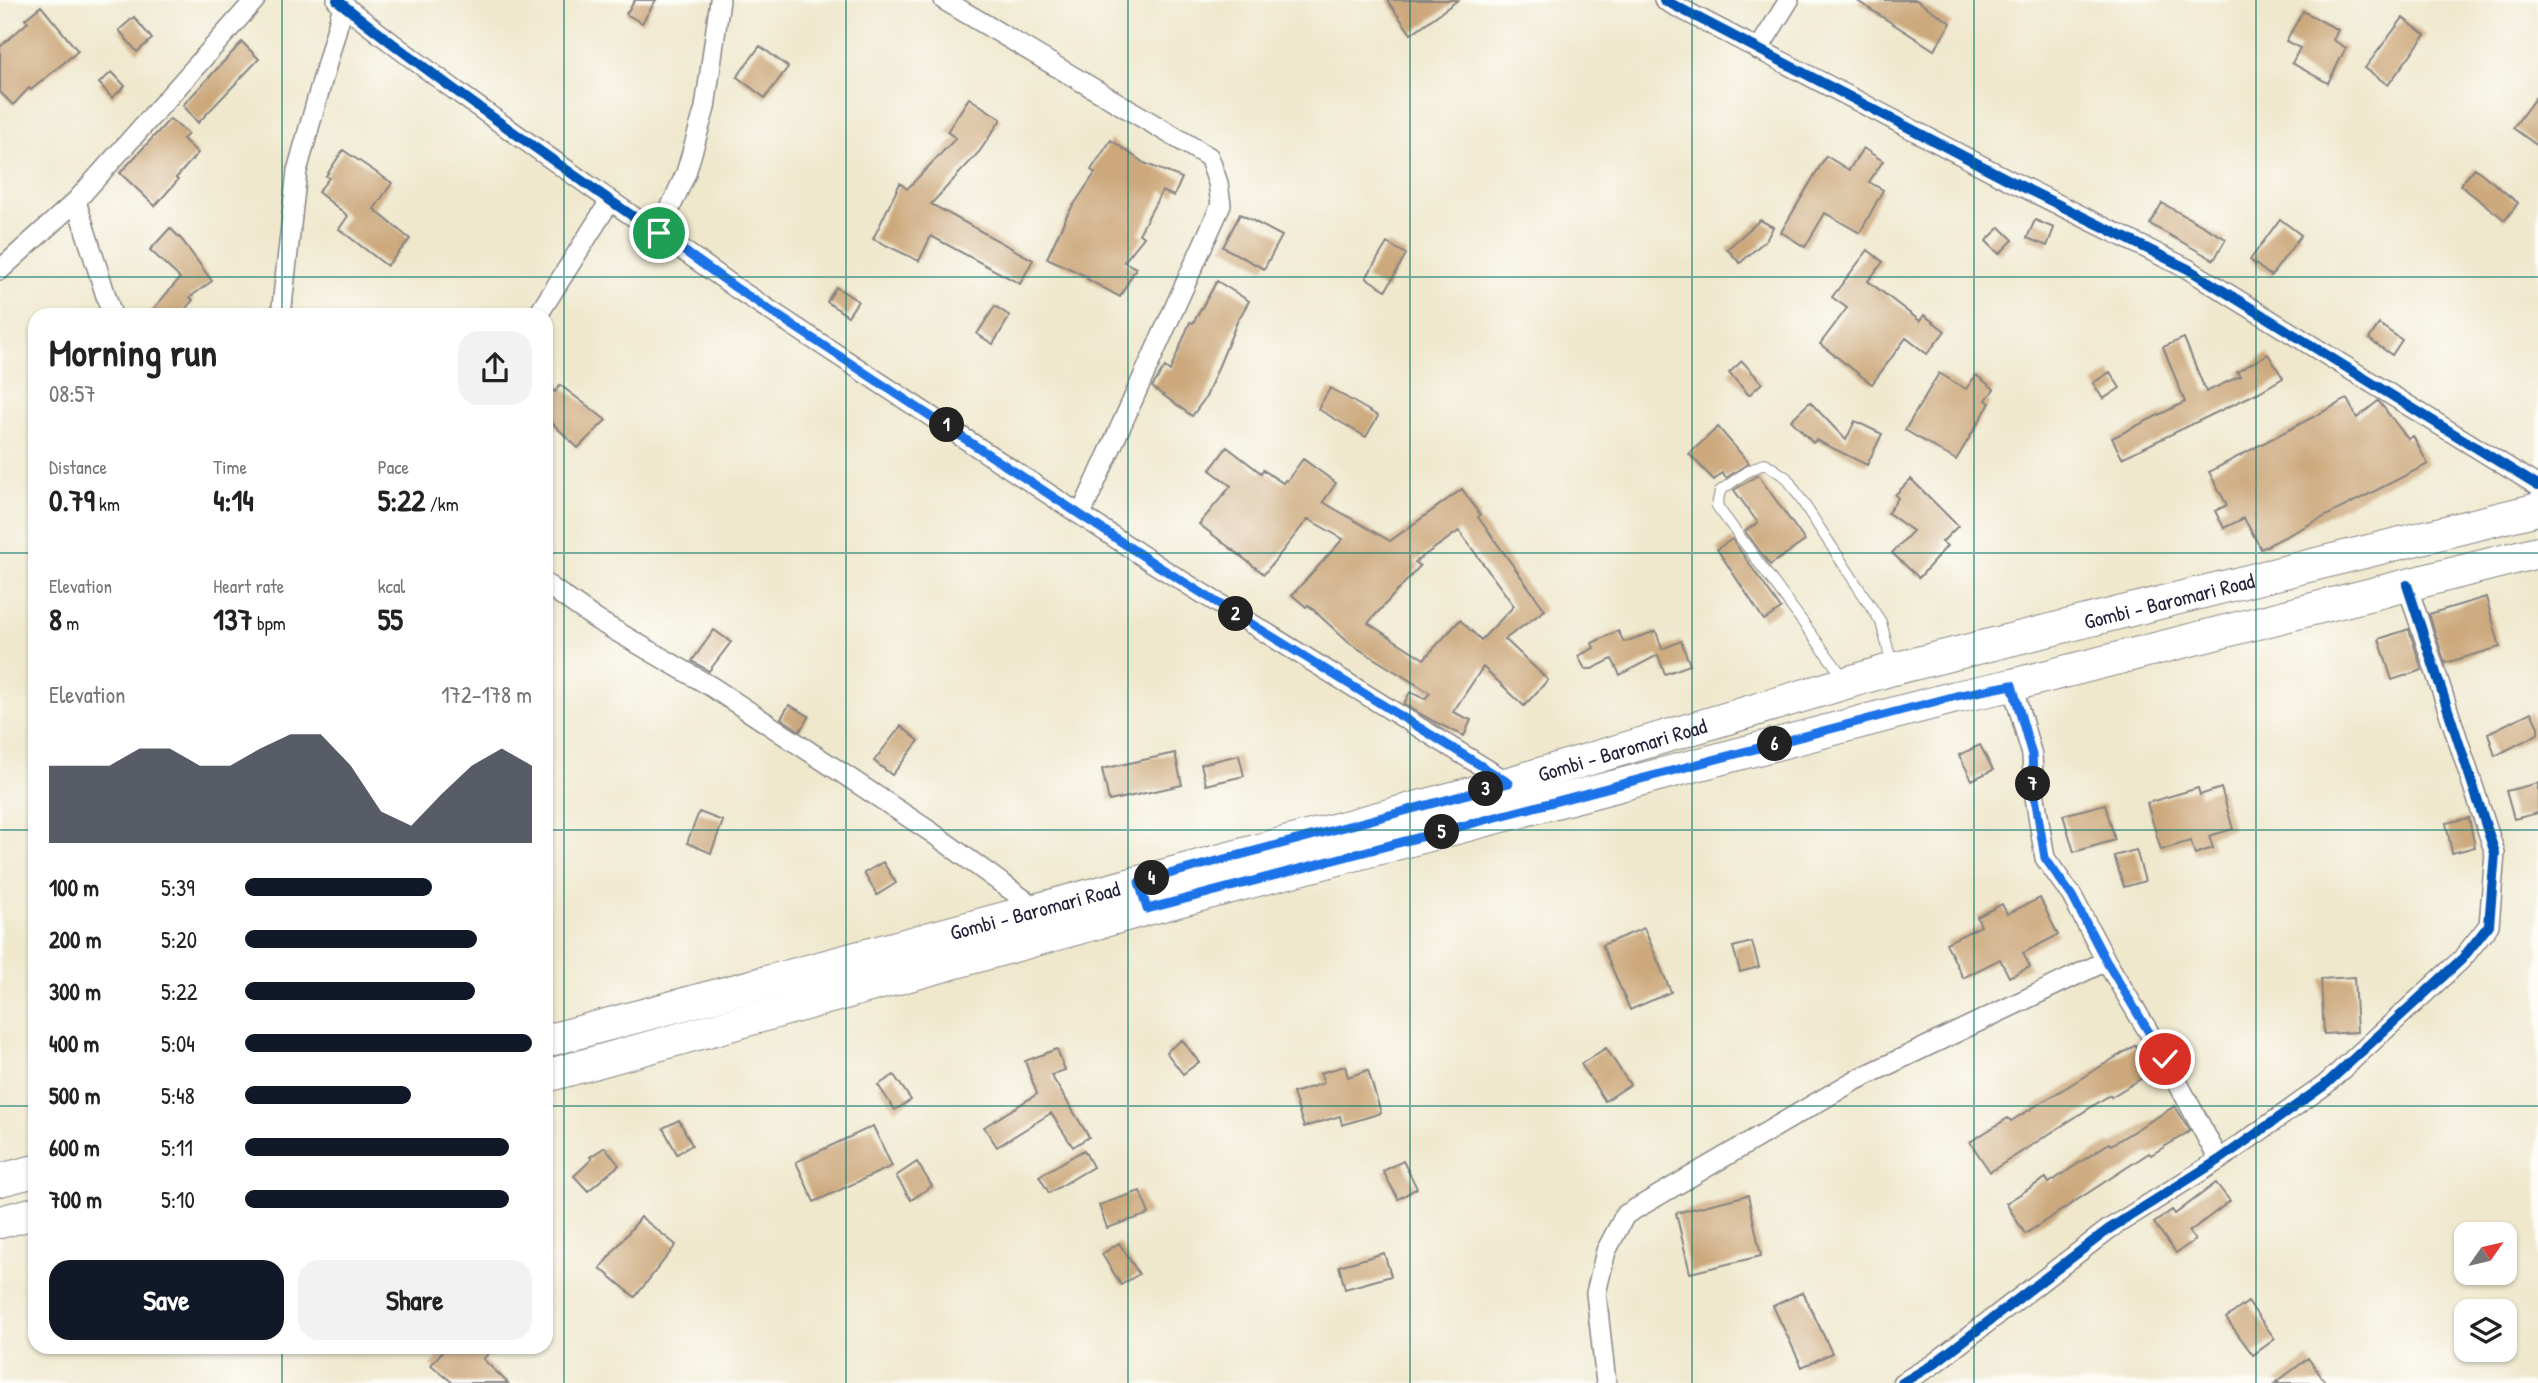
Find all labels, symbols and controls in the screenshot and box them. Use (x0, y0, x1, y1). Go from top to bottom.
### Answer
pin (629, 203, 689, 263)
icon: arrive (640, 214, 678, 252)
text: Morning run (49, 326, 217, 378)
button: share (458, 331, 532, 405)
text: 08:57 (49, 378, 96, 409)
pin: 1 (930, 408, 964, 442)
text: 1 (943, 411, 950, 437)
text: Distance (49, 454, 107, 480)
text: Time (213, 454, 247, 480)
text: Pace (378, 454, 409, 480)
text: 0.79 (49, 480, 95, 520)
text: 4:14 (213, 480, 254, 520)
text: 5:22 (378, 480, 425, 520)
text: km (95, 491, 120, 517)
text: /km (425, 491, 459, 517)
street label: Gombi - Baromari Road (2081, 565, 2257, 636)
text: Elevation (49, 573, 112, 599)
text: Heart rate (213, 573, 284, 599)
text: kcal (378, 573, 405, 599)
pin: 2 (1218, 596, 1254, 632)
text: 8 (49, 599, 62, 639)
text: 137 (213, 599, 253, 639)
text: 55 (378, 599, 403, 639)
text: 2 (1231, 600, 1240, 626)
text: m (62, 610, 79, 636)
text: bpm (253, 610, 286, 636)
text: Elevation (49, 679, 125, 710)
text: 172–178 m (441, 679, 532, 710)
street label: Gombi - Baromari Road (1534, 711, 1710, 788)
pin: 6 (1758, 726, 1792, 762)
text: 6 (1771, 730, 1778, 756)
pin: 7 (2016, 766, 2050, 802)
text: 7 (2028, 770, 2037, 796)
pin: 3 (1468, 772, 1504, 806)
text: 3 (1481, 775, 1490, 801)
pin: 5 (1424, 814, 1460, 850)
text: 5 (1437, 818, 1446, 844)
pin: 4 (1134, 860, 1170, 896)
text: 4 (1148, 864, 1155, 890)
text: 100 m (49, 872, 99, 903)
text: 5:39 (161, 872, 195, 903)
street label: Gombi - Baromari Road (947, 873, 1123, 947)
text: 200 m (49, 924, 101, 955)
text: 5:20 (161, 924, 197, 955)
text: 300 m (49, 976, 101, 1007)
text: 5:22 (161, 976, 198, 1007)
text: 400 m (49, 1028, 99, 1059)
text: 5:04 (161, 1028, 195, 1059)
pin (2135, 1029, 2195, 1089)
icon: check (2146, 1040, 2184, 1078)
text: 500 m (49, 1080, 100, 1111)
text: 5:48 (161, 1080, 195, 1111)
text: 600 m (49, 1132, 100, 1163)
text: 5:11 (161, 1132, 193, 1163)
text: 700 m (49, 1184, 102, 1215)
text: 5:10 (161, 1184, 195, 1215)
north arrow (2454, 1222, 2516, 1284)
map controls (2454, 1222, 2517, 1362)
button: Save (49, 1260, 284, 1340)
button: Share (298, 1260, 532, 1340)
button: layers (2454, 1299, 2517, 1362)

